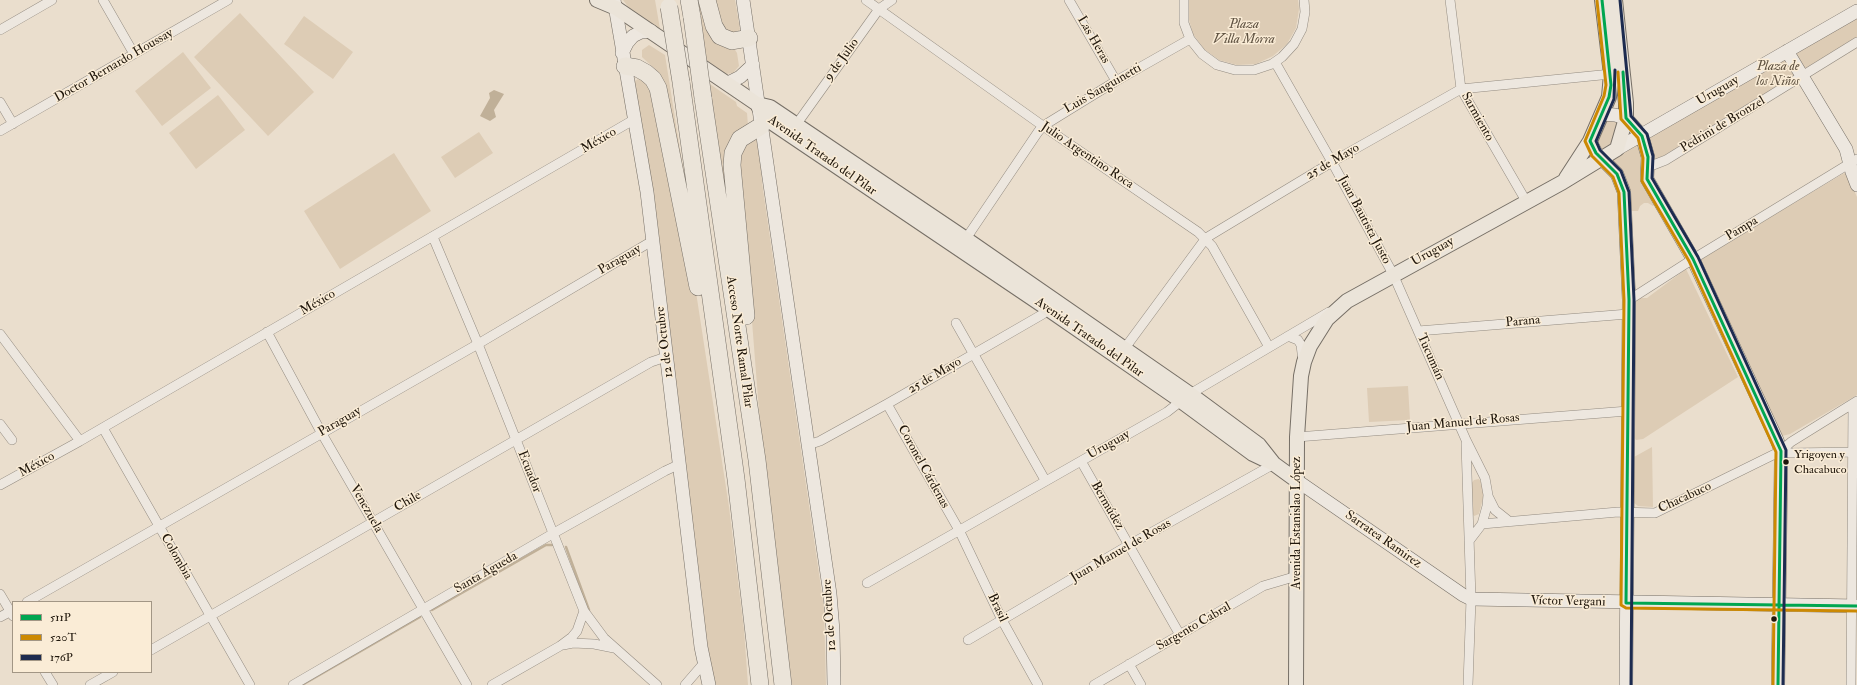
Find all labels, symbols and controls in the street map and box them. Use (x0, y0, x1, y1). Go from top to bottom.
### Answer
street label: Las Heras (1073, 13, 1113, 67)
park label: Plaza Villa Morra (1213, 17, 1275, 48)
street label: Doctor Bernardo Houssay (52, 26, 176, 106)
street label: 9 de Julio (821, 36, 863, 84)
park label: Plaza de los Niños (1757, 59, 1799, 90)
street label: Luis Sanguinetti (1062, 61, 1144, 117)
street label: Uruguay (1694, 73, 1742, 109)
street label: Sarmiento (1457, 90, 1497, 144)
street label: Pedrini de Bronzel (1678, 94, 1768, 156)
street label: Avenida Tratado del Pilar (765, 113, 879, 199)
street label: Julio Argentino Roca (1038, 119, 1136, 193)
street label: México (578, 125, 620, 157)
street label: 25 de Mayo (1303, 140, 1363, 184)
street label: Juan Bautista Justo (1334, 173, 1394, 267)
street label: Pampa (1723, 213, 1761, 245)
street label: Uruguay (1409, 234, 1457, 270)
street label: Paraguay (596, 241, 644, 279)
street label: Acceso Norte Ramal Pilar (722, 275, 756, 409)
street label: México (297, 287, 339, 319)
street label: Avenida Tratado del Pilar (1032, 295, 1146, 381)
street label: 12 de Octubre (653, 305, 677, 379)
street label: Parana (1505, 313, 1541, 331)
street label: Tucumán (1413, 331, 1447, 383)
street label: 25 de Mayo (905, 354, 965, 398)
street label: Paraguay (316, 403, 364, 441)
street label: Juan Manuel de Rosas (1406, 410, 1520, 436)
street label: Coronel Cárdenas (894, 423, 952, 511)
street label: Uruguay (1085, 427, 1133, 463)
place label: Yrigoyen y Chacabuco (1794, 448, 1846, 476)
street label: México (16, 449, 58, 481)
street label: Ecuador (513, 449, 545, 495)
street label: Avenida Estanislao López (1289, 456, 1305, 590)
marker: Yrigoyen y Chacabuco (1781, 457, 1791, 467)
street label: Bermúdez (1087, 479, 1127, 533)
street label: Chacabuco (1656, 479, 1714, 517)
street label: Venezuela (346, 482, 386, 536)
street label: Chile (392, 488, 424, 516)
street label: Sarratea Ramirez (1342, 508, 1424, 572)
street label: Juan Manuel de Rosas (1068, 516, 1174, 586)
street label: Colombia (157, 531, 195, 583)
street label: Santa Águeda (452, 549, 520, 597)
street label: 12 de Octubre (820, 579, 840, 651)
street label: Brasil (983, 591, 1011, 625)
street label: Víctor Vergani (1530, 594, 1606, 610)
street label: Sargento Cabral (1154, 599, 1234, 655)
legend (12, 601, 152, 673)
text: 511P (50, 610, 71, 625)
unlabelled marker (1769, 614, 1779, 624)
text: 520T (50, 630, 76, 645)
text: 176P (50, 650, 73, 665)

